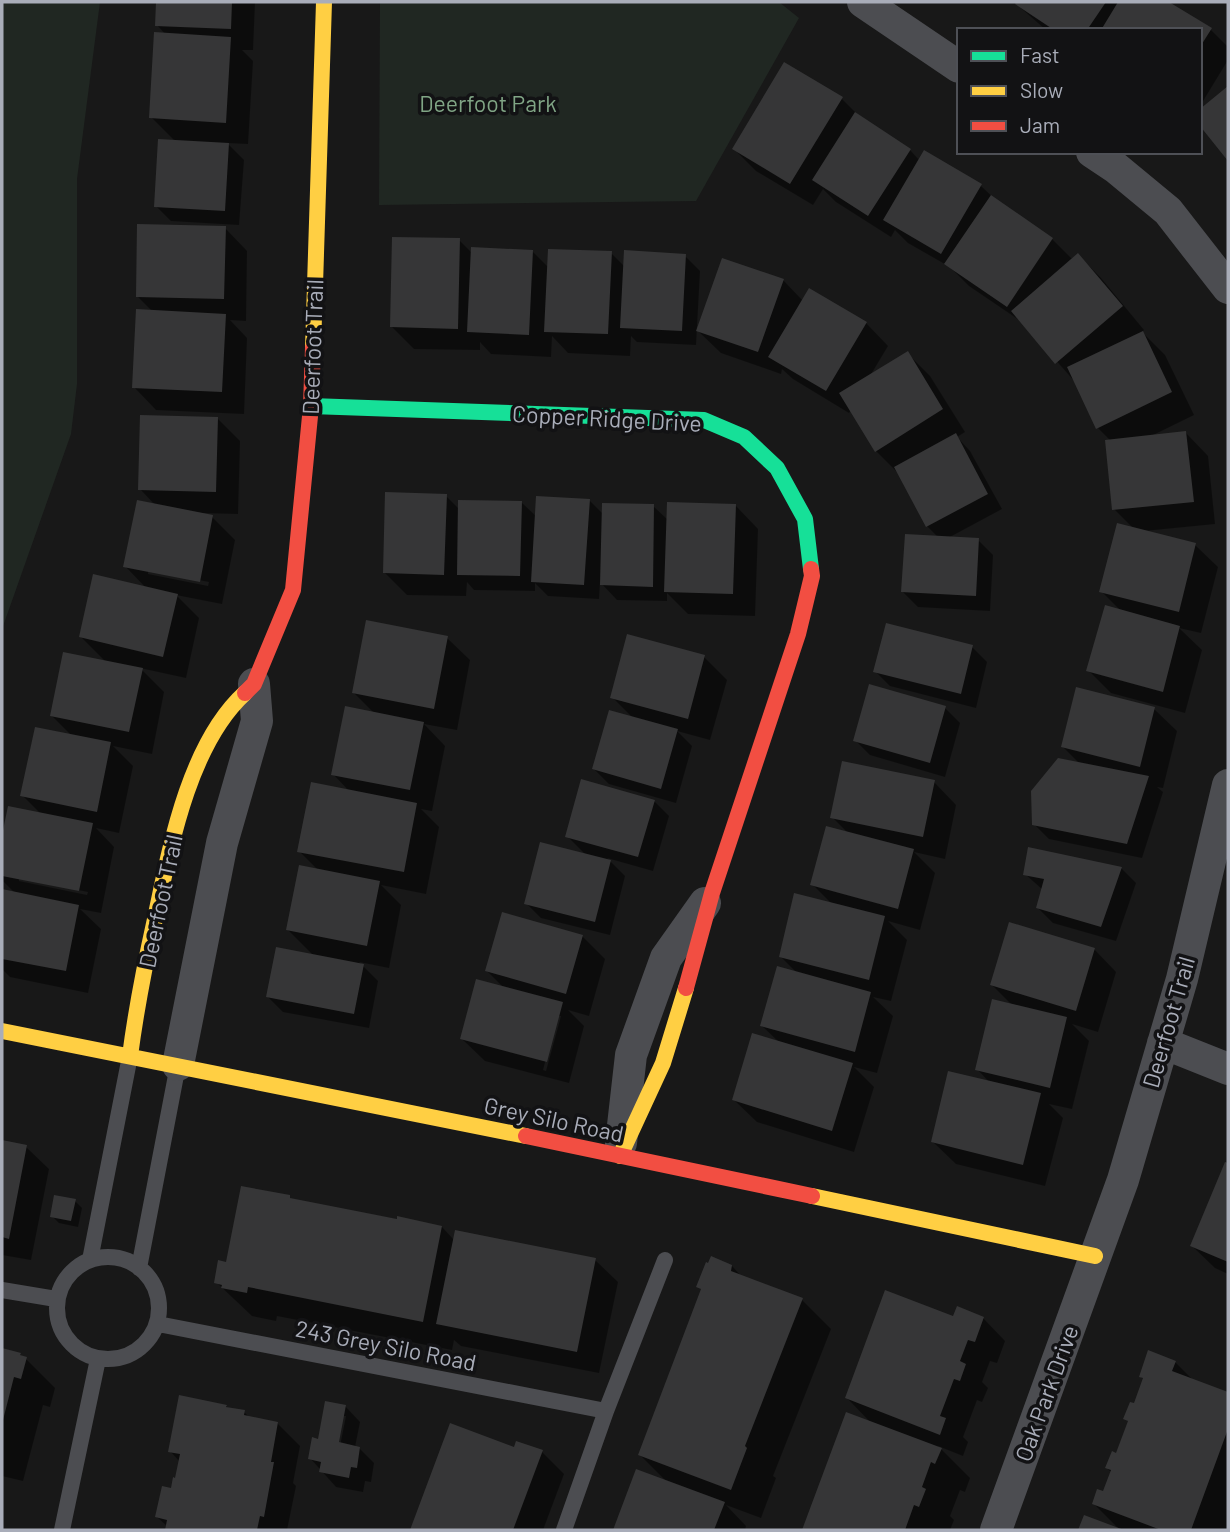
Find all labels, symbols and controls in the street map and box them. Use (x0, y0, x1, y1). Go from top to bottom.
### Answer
legend (957, 28, 1202, 154)
text: Fast (1020, 42, 1060, 67)
text: Slow (1020, 77, 1063, 102)
park label: Deerfoot Park (419, 89, 557, 117)
text: Jam (1020, 112, 1060, 137)
street label: Deerfoot Trail (296, 279, 328, 415)
street label: Copper Ridge Drive (511, 399, 703, 437)
street label: Deerfoot Trail (132, 832, 188, 970)
street label: Deerfoot Trail (1136, 953, 1200, 1091)
street label: Grey Silo Road (482, 1091, 626, 1147)
street label: 243 Grey Silo Road (293, 1314, 479, 1376)
street label: Oak Park Drive (1008, 1321, 1084, 1465)

